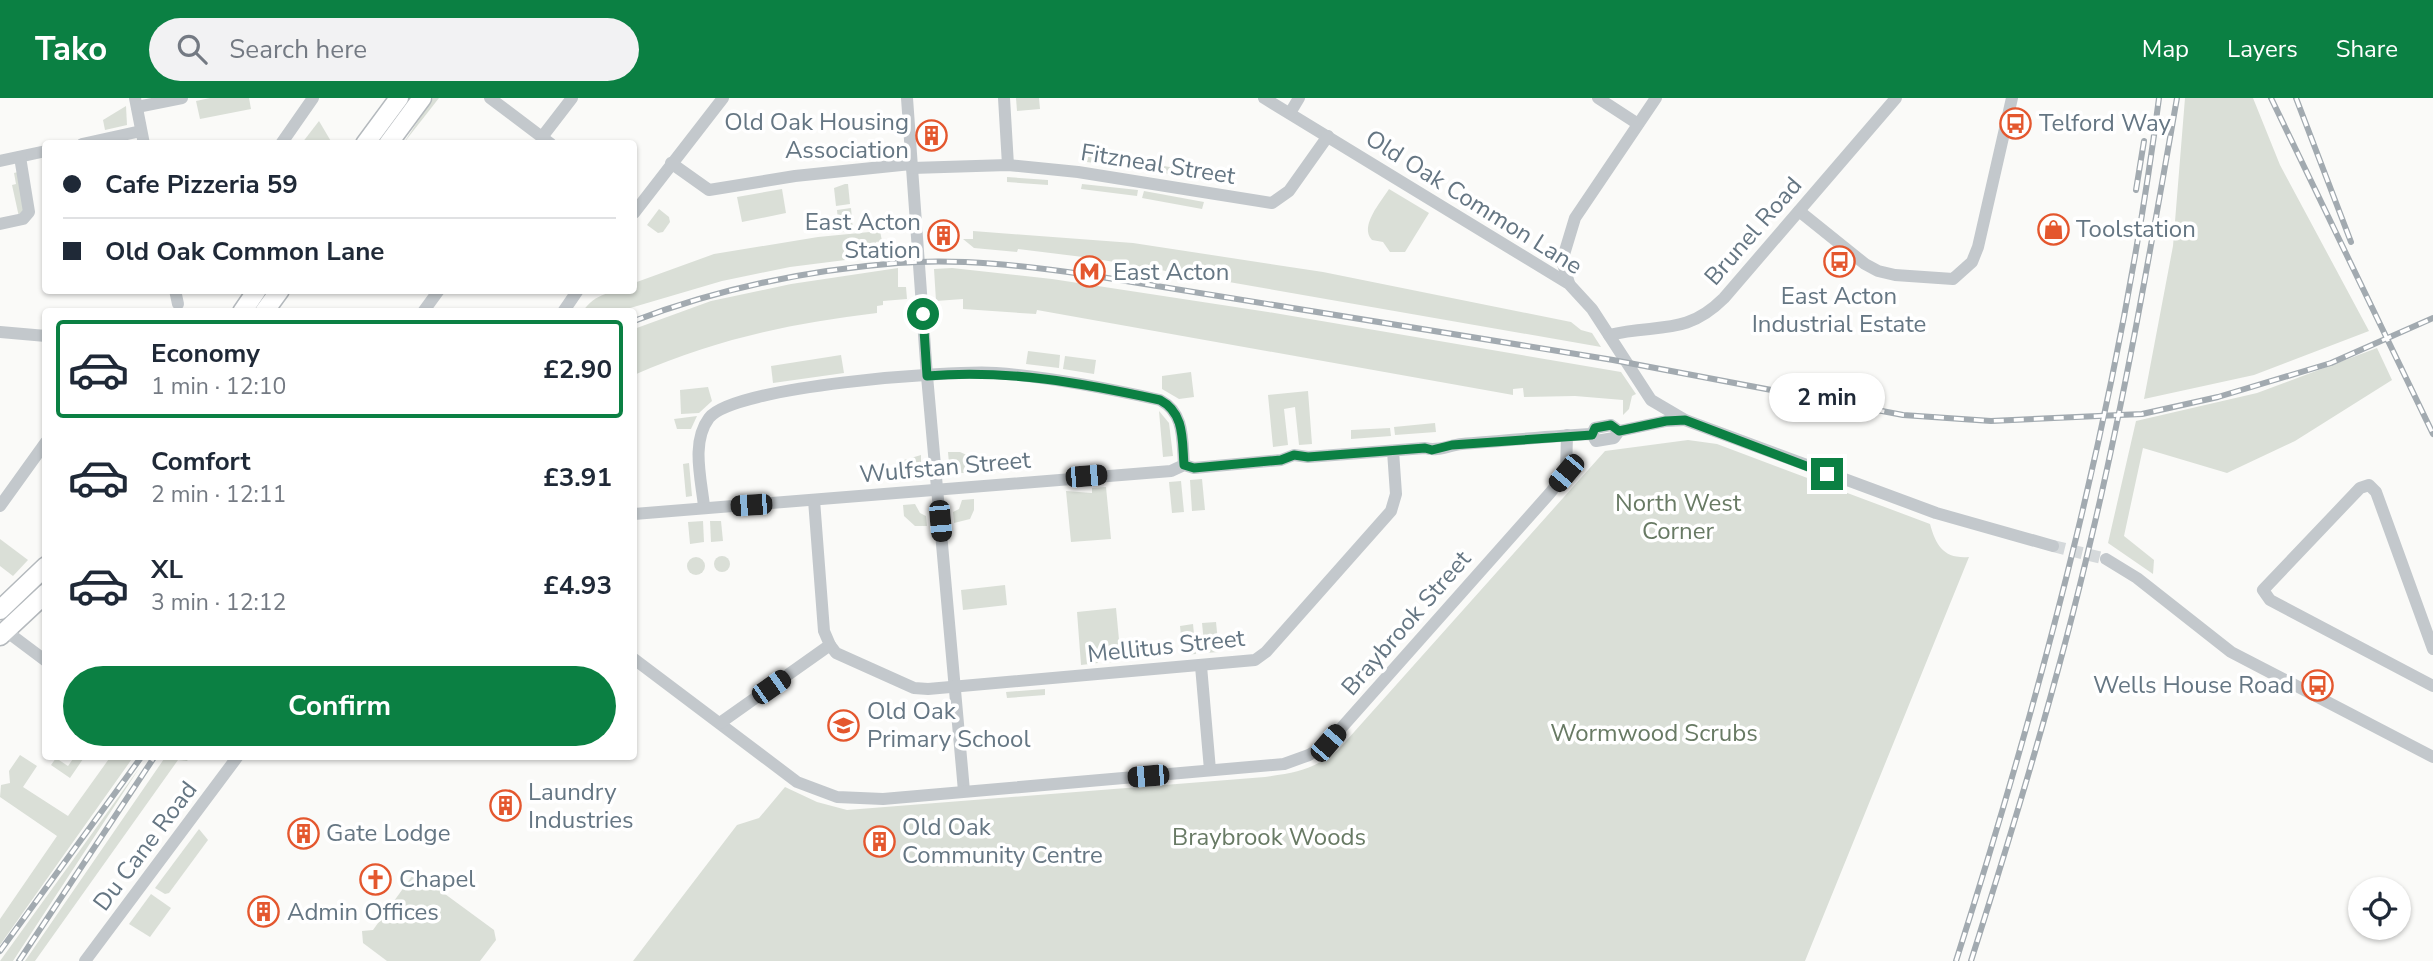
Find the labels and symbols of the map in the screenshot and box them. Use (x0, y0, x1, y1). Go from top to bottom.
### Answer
place label: Old Oak Housing Association (724, 106, 909, 166)
bus stop icon: Telford Way (1999, 106, 2033, 140)
place label: Telford Way (2039, 107, 2172, 139)
building icon: Old Oak Housing Association (915, 119, 949, 153)
street label: Old Oak Common Lane (1360, 122, 1588, 282)
street label: Fitzneal Street (1078, 136, 1238, 192)
street label: Brunel Road (1697, 170, 1809, 292)
place label: East Acton Station (805, 206, 921, 266)
shop icon: Toolstation (2036, 212, 2070, 246)
place label: Toolstation (2076, 213, 2196, 245)
building icon: East Acton Station (927, 219, 961, 253)
bus stop icon: East Acton Industrial Estate (1822, 245, 1856, 279)
metro station icon: East Acton (1073, 255, 1107, 289)
place label: East Acton (1113, 256, 1229, 288)
place label: East Acton Industrial Estate (1752, 280, 1926, 340)
route start (907, 298, 939, 330)
callout: 2 min (1769, 372, 1885, 422)
street label: Wulfstan Street (858, 444, 1032, 490)
car (1545, 450, 1588, 496)
route end (1811, 458, 1843, 490)
car (1065, 464, 1108, 488)
park label: North West Corner (1615, 487, 1742, 547)
car (730, 493, 773, 517)
car (928, 499, 953, 543)
street label: Braybrook Street (1334, 543, 1478, 702)
street label: Mellitus Street (1086, 622, 1247, 670)
car (748, 666, 795, 708)
bus stop icon: Wells House Road (2300, 668, 2334, 702)
place label: Wells House Road (2093, 669, 2294, 701)
place label: Old Oak Primary School (867, 695, 1031, 755)
school or university icon: Old Oak Primary School (827, 708, 861, 742)
park label: Wormwood Scrubs (1550, 717, 1758, 749)
car (1307, 720, 1350, 766)
car (1127, 764, 1170, 788)
street label: Du Cane Road (86, 775, 204, 917)
place label: Laundry Industries (528, 776, 634, 836)
building icon: Laundry Industries (488, 789, 522, 823)
place label: Old Oak Community Centre (902, 811, 1103, 871)
building icon: Gate Lodge (286, 816, 320, 850)
place label: Gate Lodge (326, 817, 450, 849)
park label: Braybrook Woods (1172, 821, 1366, 853)
building icon: Old Oak Community Centre (862, 824, 896, 858)
church icon: Chapel (359, 862, 393, 896)
place label: Chapel (399, 863, 475, 895)
building icon: Admin Offices (247, 895, 281, 929)
place label: Admin Offices (287, 896, 439, 928)

